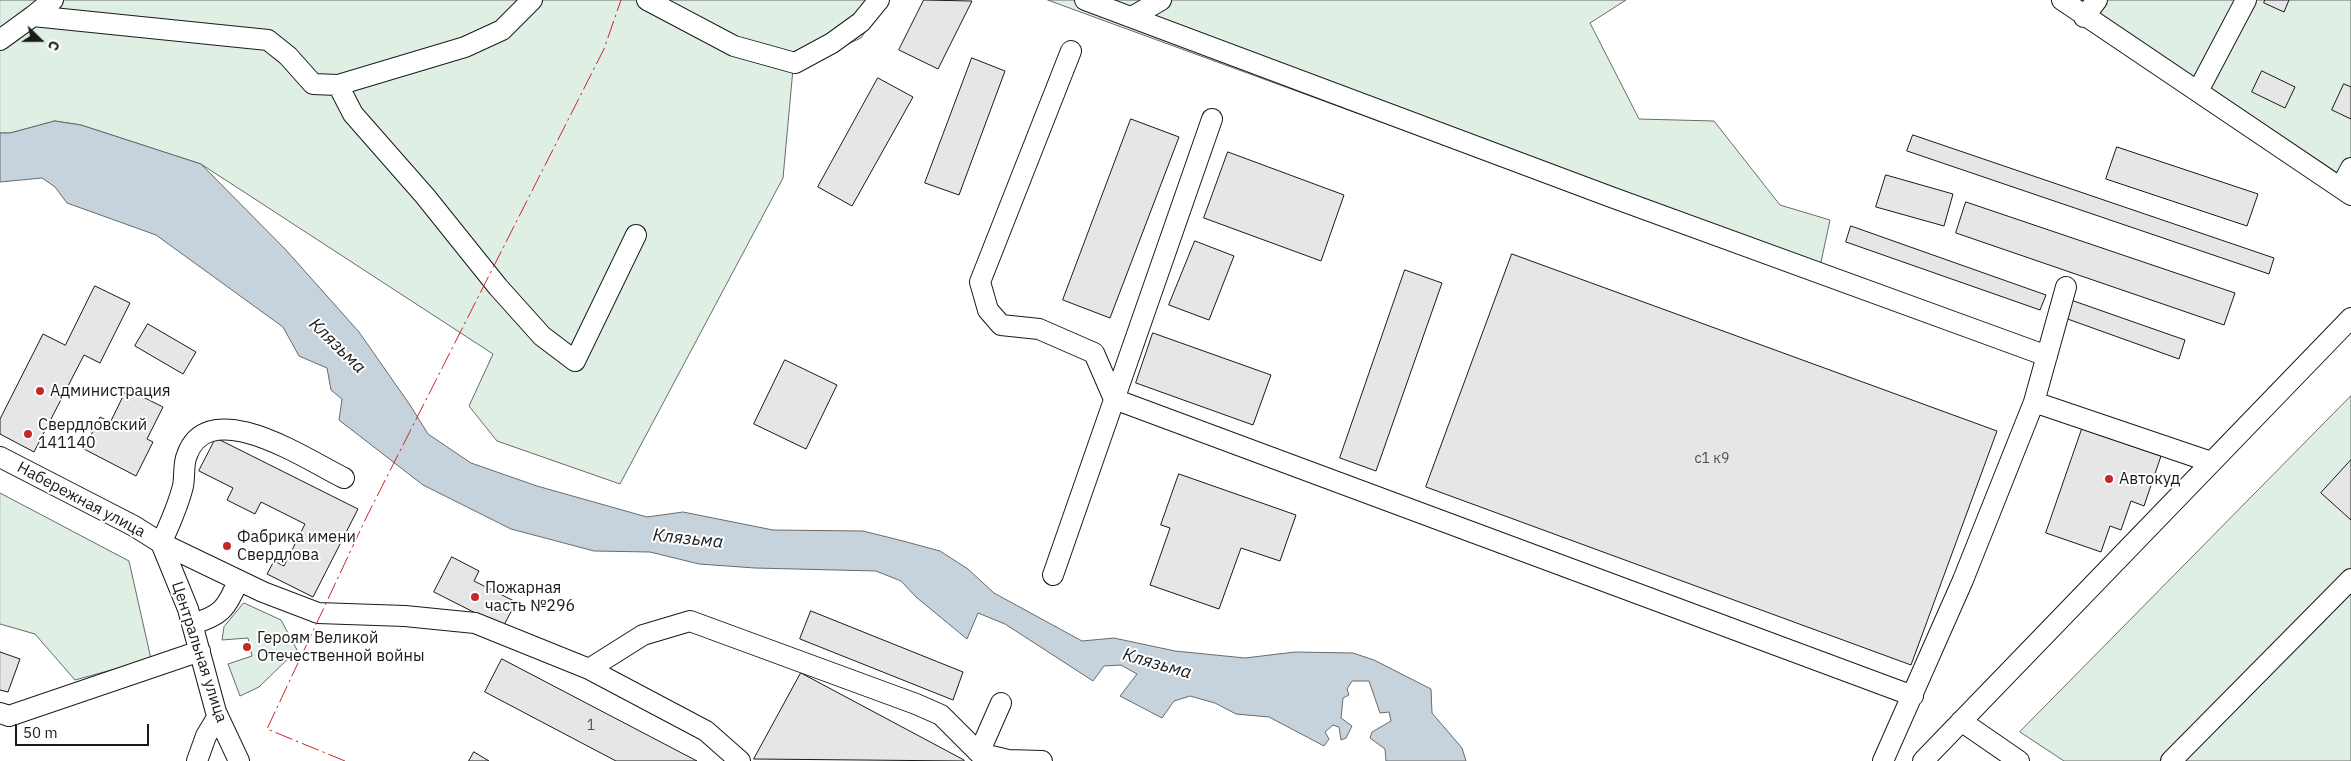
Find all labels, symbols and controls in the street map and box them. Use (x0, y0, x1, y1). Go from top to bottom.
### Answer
north arrow (15, 15, 65, 65)
text: С (44, 38, 64, 53)
water label: Клязьма (304, 314, 370, 378)
place label: Администрация (50, 381, 171, 401)
marker: Администрация (34, 385, 46, 397)
place label: Свердловский 141140 (38, 415, 147, 453)
marker: Свердловский 141140 (22, 428, 34, 440)
house number: с1 к9 (1695, 451, 1729, 467)
street label: Набережная улица (14, 458, 148, 542)
place label: Автокуд (2119, 469, 2180, 489)
marker: Автокуд (2103, 473, 2115, 485)
water label: Клязьма (652, 525, 724, 553)
place label: Фабрика имени Свердлова (237, 527, 356, 565)
marker: Фабрика имени Свердлова (221, 540, 233, 552)
place label: Пожарная часть №296 (485, 578, 575, 616)
street label: Центральная улица (167, 579, 231, 725)
marker: Пожарная часть №296 (469, 591, 481, 603)
place label: Героям Великой Отечественной войны (257, 628, 424, 666)
marker: Героям Великой Отечественной войны (241, 641, 253, 653)
water label: Клязьма (1120, 644, 1194, 684)
scale bar (18, 714, 151, 746)
house number: 1 (587, 718, 595, 734)
text: 50 m (23, 723, 58, 742)

